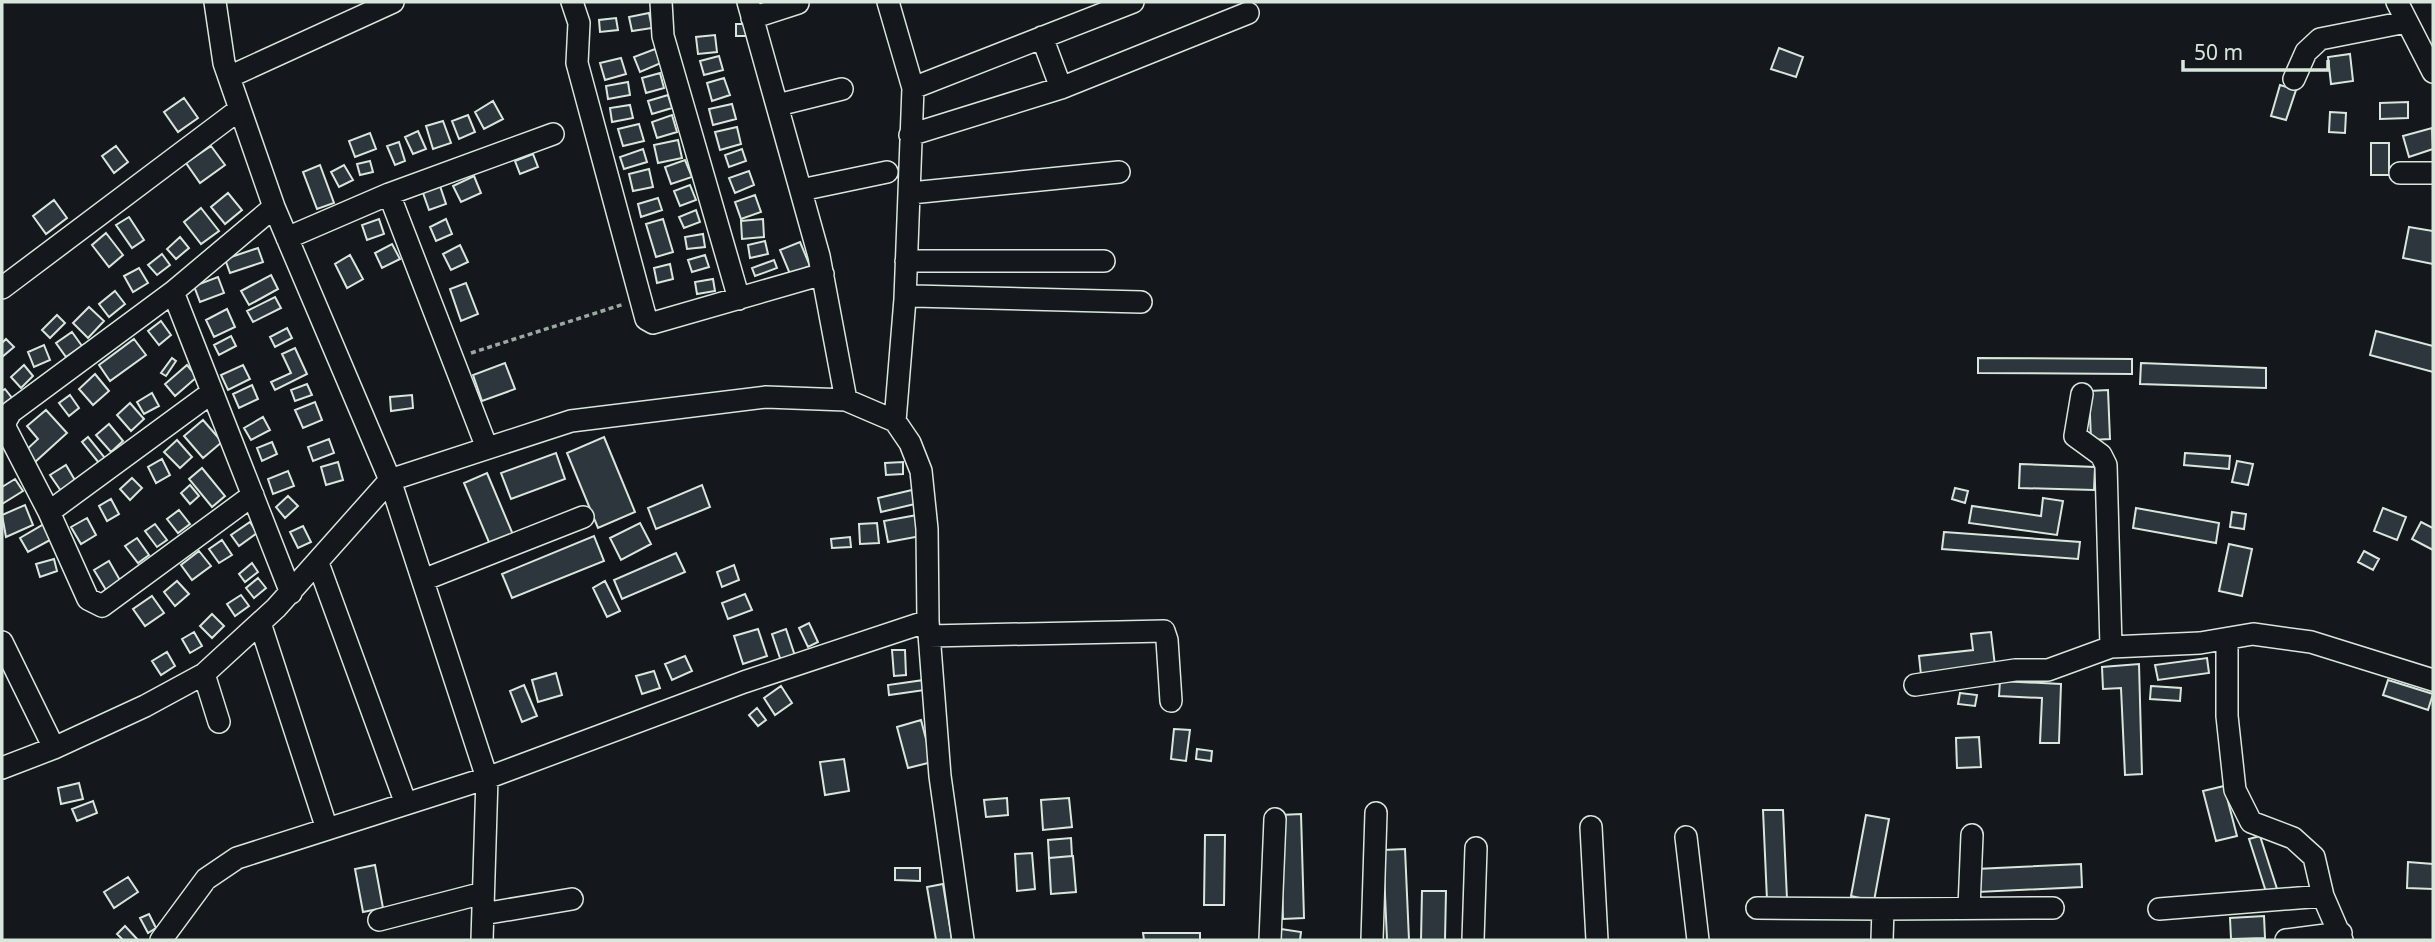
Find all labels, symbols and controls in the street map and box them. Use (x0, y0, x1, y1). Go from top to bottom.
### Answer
scale bar (2183, 28, 2328, 72)
text: 50 m (2194, 38, 2243, 66)

